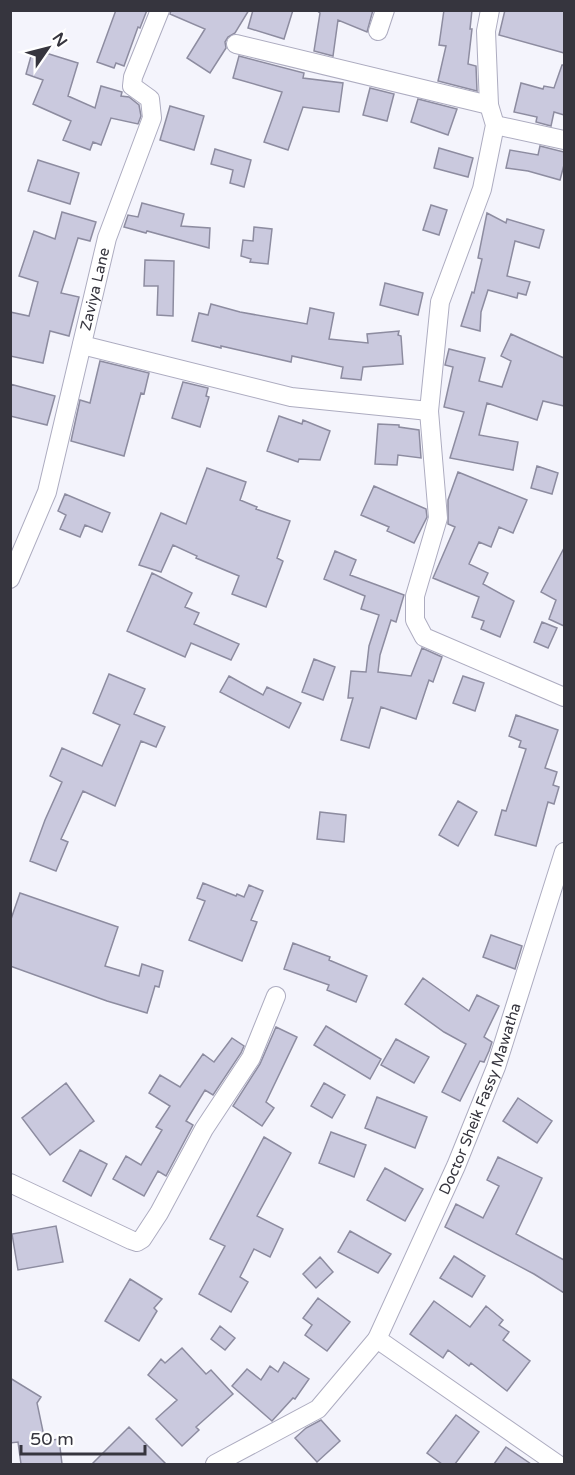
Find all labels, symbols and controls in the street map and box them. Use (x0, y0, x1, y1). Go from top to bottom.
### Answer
north arrow (18, 18, 78, 78)
text: N (48, 29, 71, 51)
street label: Zaviya Lane (76, 246, 113, 332)
street label: Doctor Sheik Fassy Mawatha (435, 1001, 525, 1198)
scale bar (21, 1418, 146, 1456)
text: 50 m (30, 1428, 74, 1450)

